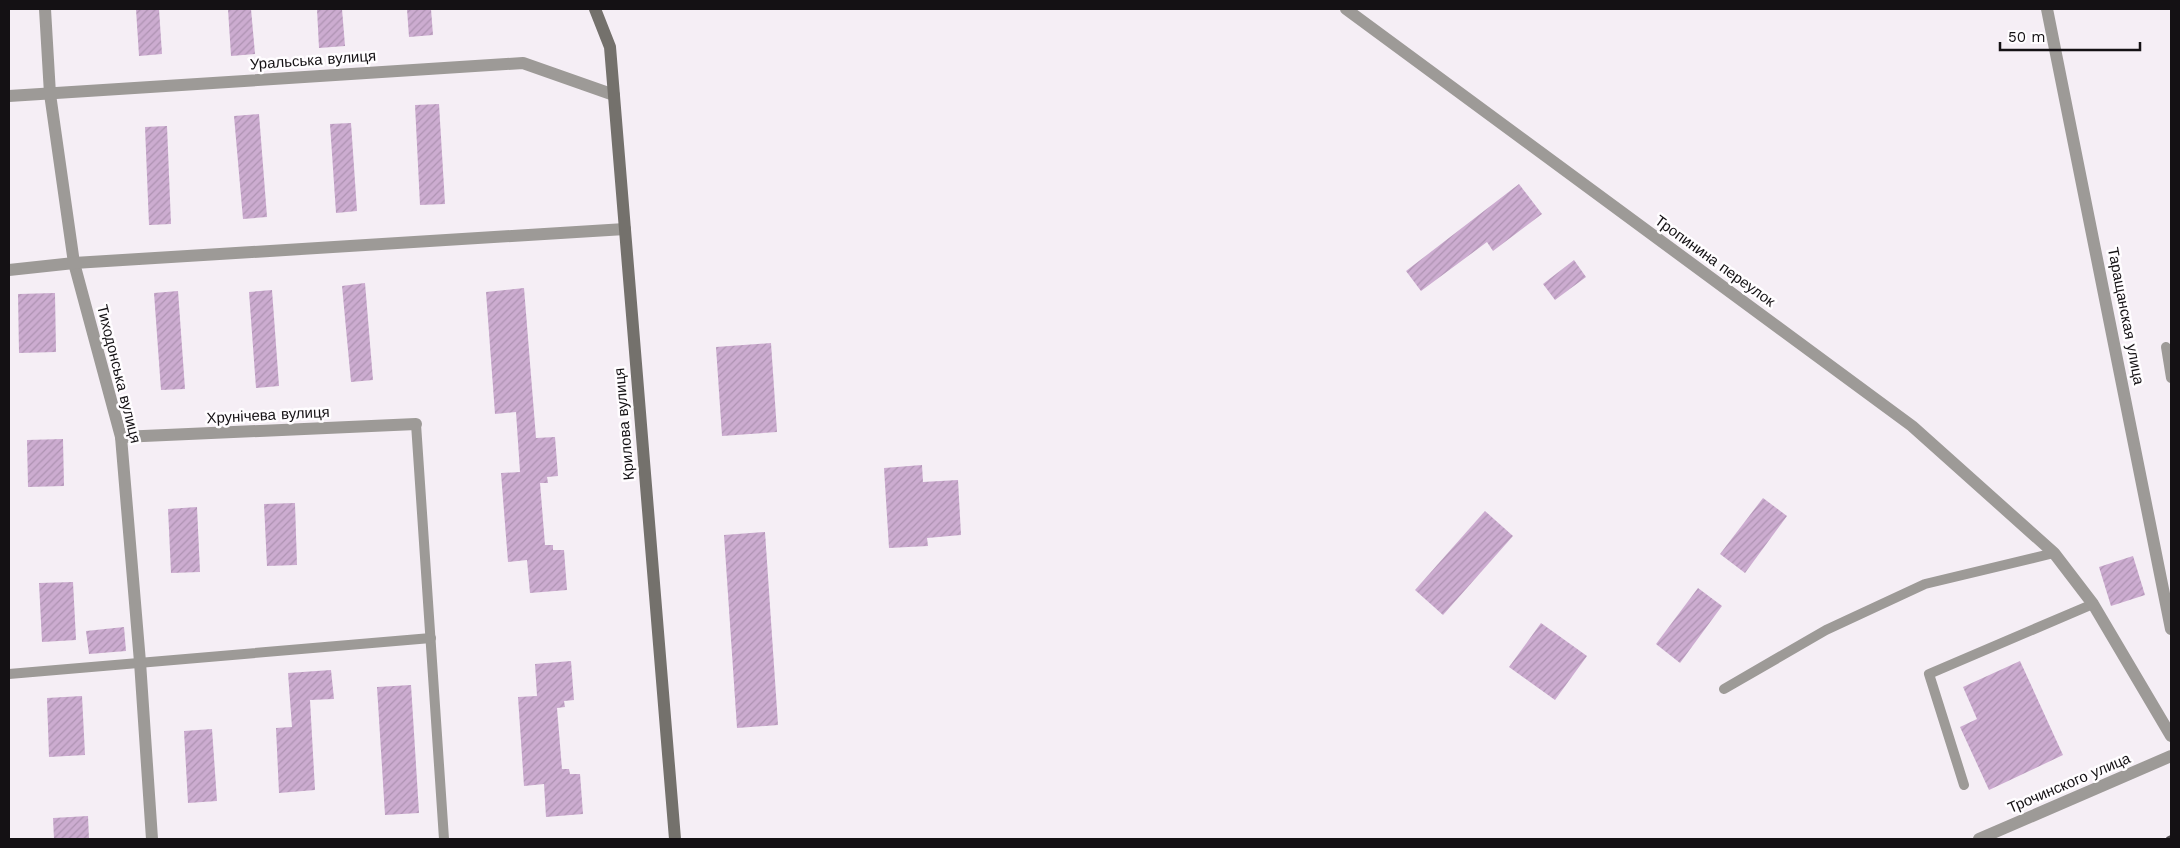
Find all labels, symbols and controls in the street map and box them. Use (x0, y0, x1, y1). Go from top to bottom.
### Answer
scale bar (2000, 20, 2140, 52)
text: 50 m (2008, 28, 2045, 46)
street label: Уральська вулиця (249, 47, 377, 73)
street label: Тропинина переулок (1652, 211, 1779, 311)
street label: Таращанская улица (2104, 246, 2148, 387)
street label: Тиходонська вулиця (93, 303, 145, 445)
street label: Крилова вулиця (610, 367, 638, 481)
street label: Хрунічева вулиця (206, 403, 330, 427)
street label: Трочинского улица (2005, 749, 2134, 817)

